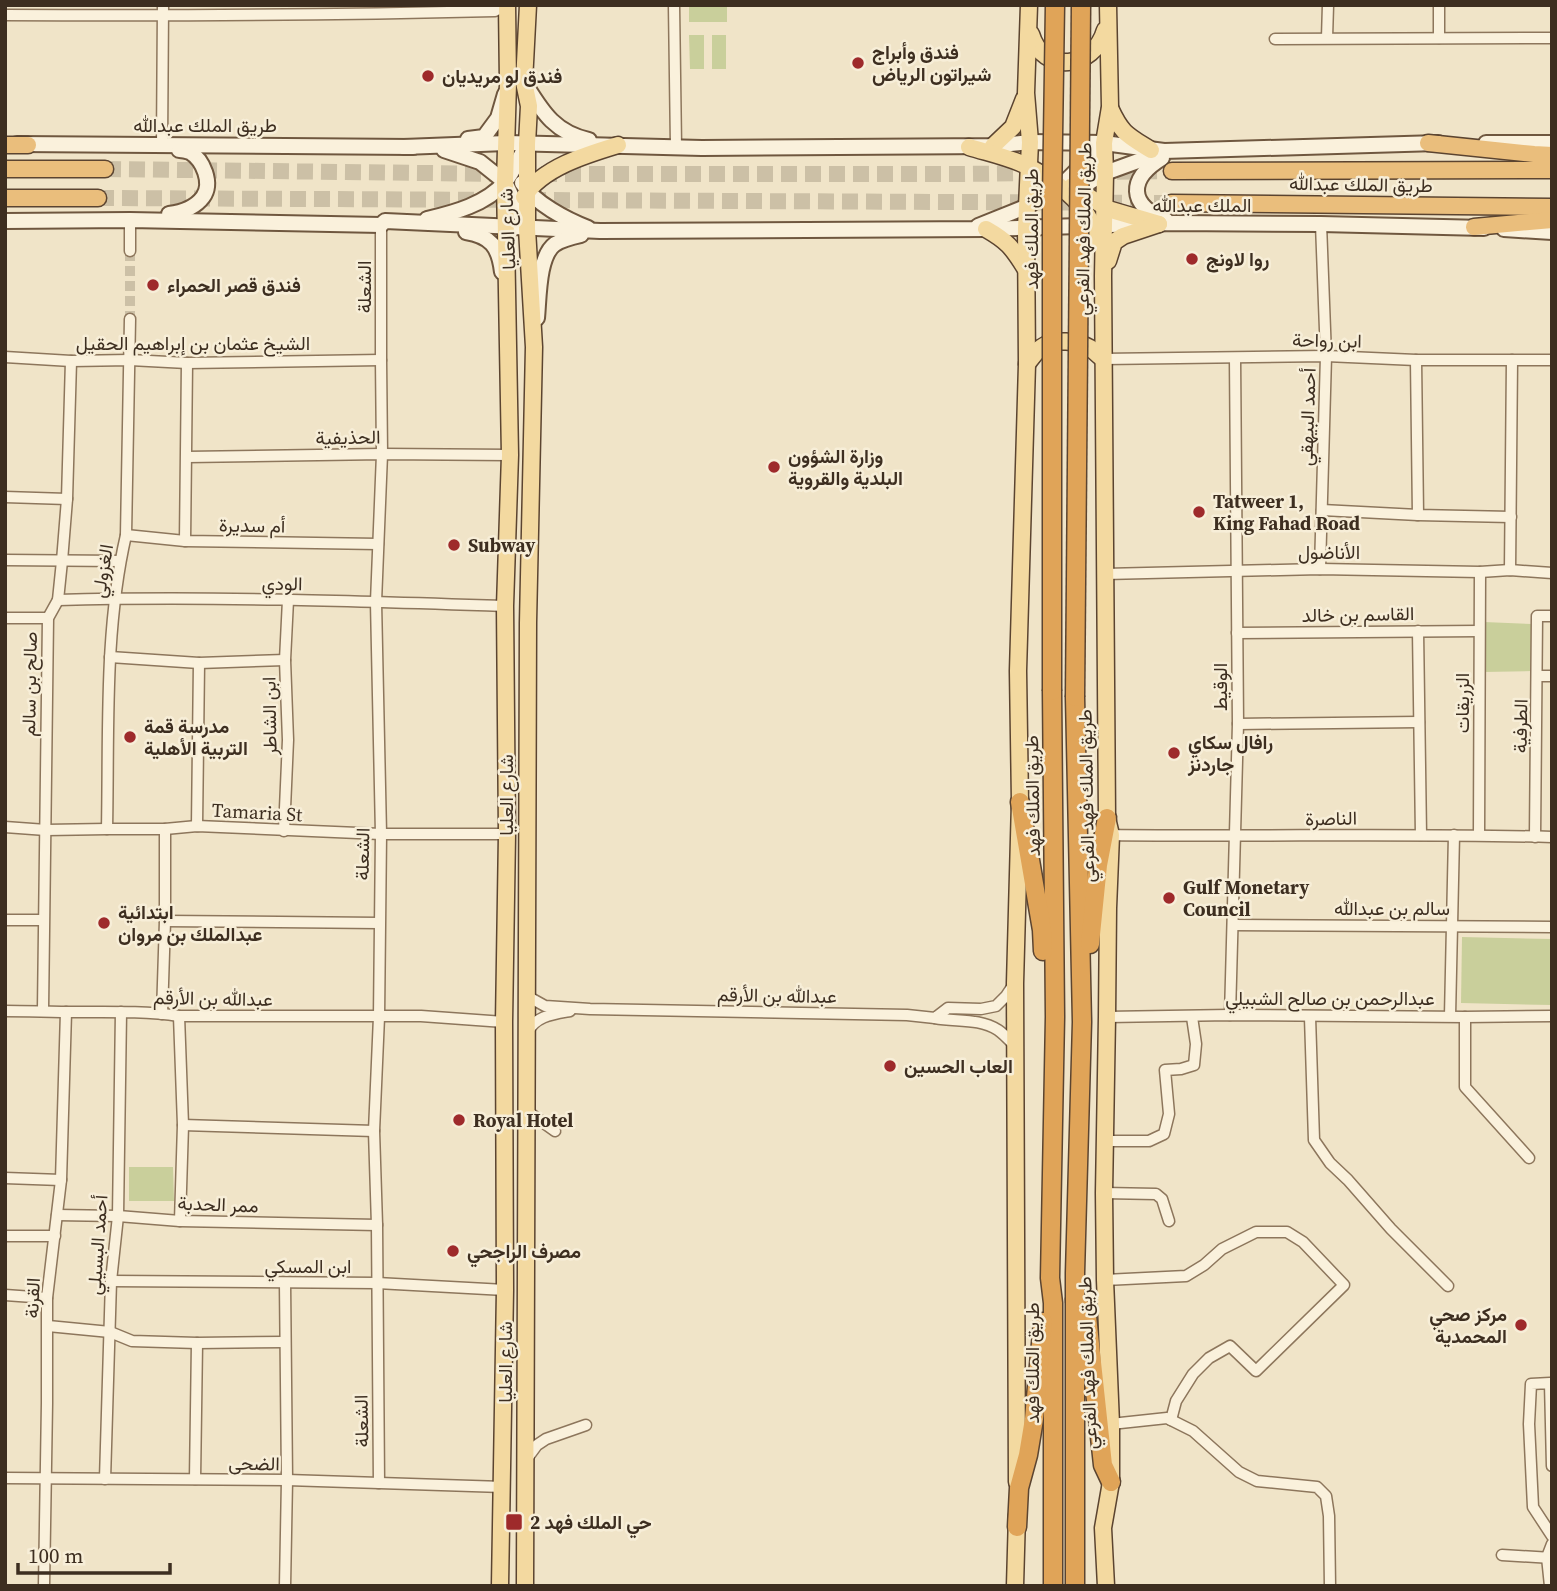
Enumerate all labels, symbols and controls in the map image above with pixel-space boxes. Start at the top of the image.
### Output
place label: فندق وأبراج شيراتون الرياض [872,39,991,87]
marker: فندق وأبراج شيراتون الرياض [850,55,866,71]
place label: فندق لو مريديان [442,63,562,89]
marker: فندق لو مريديان [420,68,436,84]
street label: طريق الملك عبدالله [133,112,277,138]
street label: طريق الملك فهد الفرعي [1068,142,1101,316]
street label: طريق الملك فهد [1018,168,1044,290]
street label: طريق الملك عبدالله [1289,170,1433,198]
street label: شارع العليا [493,188,521,270]
street label: الملك عبدالله [1152,192,1252,218]
place label: روا لاونج [1206,246,1269,273]
marker: روا لاونج [1184,251,1200,267]
street label: الشعلة [351,261,377,313]
place label: فندق قصر الحمراء [167,272,301,298]
marker: فندق قصر الحمراء [145,277,161,293]
street label: ابن رواحة [1292,326,1362,354]
street label: الشيخ عثمان بن إبراهيم الحقيل [76,330,310,357]
street label: أحمد البيهقي [1292,367,1325,467]
street label: الحذيفية [315,423,381,451]
place label: وزارة الشؤون البلدية والقروية [788,443,903,491]
marker: وزارة الشؤون البلدية والقروية [766,459,782,475]
place label: Tatweer 1, King Fahad Road [1213,488,1360,536]
marker: Tatweer 1, King Fahad Road [1191,504,1207,520]
street label: أم سديرة [219,511,285,539]
place label: Subway [468,532,536,558]
marker: Subway [446,537,462,553]
street label: الأناضول [1298,539,1360,565]
street label: الغزولي [85,542,122,600]
street label: الودي [261,570,303,599]
street label: القاسم بن خالد [1301,600,1415,628]
street label: صالح بن سالم [15,631,44,737]
street label: الوقيط [1207,663,1233,711]
street label: الزريقات [1449,673,1475,733]
street label: ابن الشاطر [255,676,283,757]
street label: الطرفية [1507,699,1533,753]
street label: طريق الملك فهد الفرعي [1071,709,1104,883]
place label: مدرسة قمة التربية الأهلية [144,713,248,761]
marker: مدرسة قمة التربية الأهلية [122,729,138,745]
place label: رافال سكاي جاردنز [1187,729,1273,777]
street label: طريق الملك فهد [1018,735,1046,857]
marker: رافال سكاي جاردنز [1166,745,1182,761]
street label: شارع العليا [493,754,519,836]
street label: Tamaria St [211,797,304,827]
street label: الناصرة [1305,805,1357,831]
street label: الشعلة [349,827,375,881]
place label: Gulf Monetary Council [1183,874,1310,922]
marker: Gulf Monetary Council [1161,890,1177,906]
street label: سالم بن عبدالله [1334,895,1450,921]
place label: ابتدائية عبدالملك بن مروان [118,899,262,947]
marker: ابتدائية عبدالملك بن مروان [96,915,112,931]
street label: عبدالله بن الأرقم [717,981,837,1009]
street label: عبدالله بن الأرقم [153,984,273,1012]
street label: عبدالرحمن بن صالح الشبيلي [1225,985,1435,1014]
place label: العاب الحسين [904,1053,1013,1079]
marker: العاب الحسين [882,1058,898,1074]
place label: Royal Hotel [473,1107,573,1133]
marker: Royal Hotel [451,1112,467,1128]
street label: ممر الحدبة [177,1190,259,1218]
street label: أحمد البسيلي [81,1194,116,1296]
place label: مصرف الراجحي [467,1238,581,1268]
marker: مصرف الراجحي [445,1243,461,1259]
street label: ابن المسكي [265,1253,352,1282]
street label: طريق الملك فهد الفرعي [1071,1276,1106,1450]
street label: القرنة [18,1277,46,1319]
place label: مركز صحي المحمدية [1429,1301,1507,1349]
street label: طريق الملك فهد [1019,1302,1045,1424]
marker: مركز صحي المحمدية [1513,1317,1529,1333]
street label: شارع العليا [492,1321,518,1403]
street label: الشعلة [348,1394,374,1448]
street label: الضحى [228,1450,280,1476]
place label: حي الملك فهد 2 [530,1509,652,1539]
marker: حي الملك فهد 2 [504,1512,524,1532]
scale bar [18,1532,170,1576]
text: 100 m [28,1541,83,1570]

